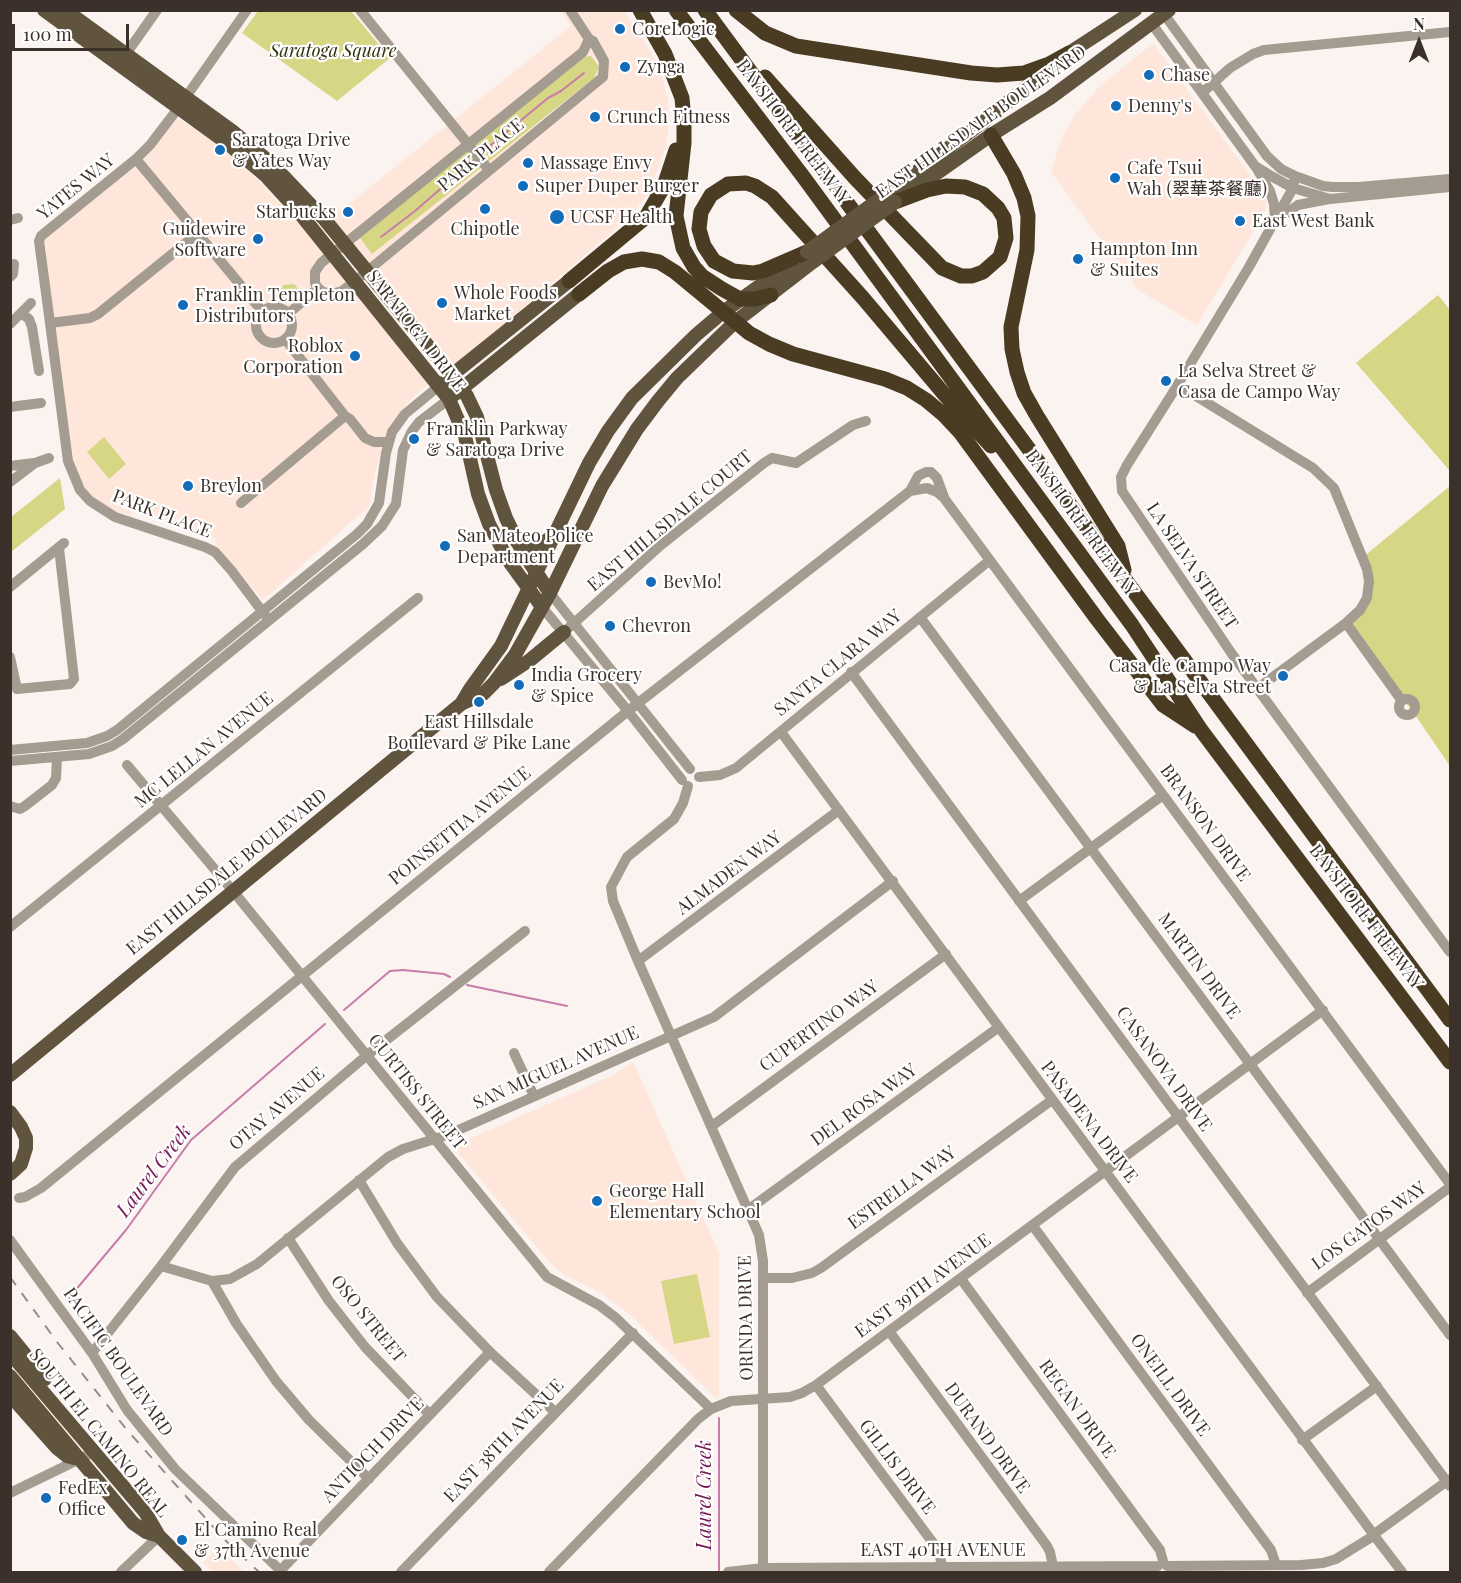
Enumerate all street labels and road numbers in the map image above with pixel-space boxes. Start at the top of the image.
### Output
street label: EAST HILLSDALE BOULEVARD [872,41,1090,203]
street label: BAYSHORE FREEWAY [731,55,855,209]
street label: PARK PLACE [434,114,528,196]
street label: YATES WAY [33,149,119,225]
street label: SARATOGA DRIVE [362,266,470,396]
street label: EAST HILLSDALE COURT [583,446,757,596]
street label: BAYSHORE FREEWAY [1021,446,1141,600]
street label: PARK PLACE [109,485,215,543]
street label: LA SELVA STREET [1142,499,1242,633]
street label: SANTA CLARA WAY [770,605,906,721]
street label: MC LELLAN AVENUE [130,687,278,813]
street label: BRANSON DRIVE [1155,760,1255,886]
street label: POINSETTIA AVENUE [385,762,535,890]
street label: EAST HILLSDALE BOULEVARD [122,784,332,960]
street label: ALMADEN WAY [672,827,786,919]
street label: BAYSHORE FREEWAY [1304,840,1428,994]
street label: MARTIN DRIVE [1153,909,1245,1023]
street label: CUPERTINO WAY [755,976,883,1076]
street label: CASANOVA DRIVE [1111,1002,1217,1136]
street label: SAN MIGUEL AVENUE [470,1022,642,1114]
street label: CURTISS STREET [364,1030,470,1154]
street label: PASADENA DRIVE [1036,1057,1142,1187]
street label: DEL ROSA WAY [807,1059,921,1151]
street label: OTAY AVENUE [225,1063,329,1155]
street label: ESTRELLA WAY [844,1142,960,1234]
street label: LOS GATOS WAY [1308,1177,1430,1275]
street label: EAST 39TH AVENUE [851,1229,995,1343]
street label: ORINDA DRIVE [734,1255,758,1381]
street label: OSO STREET [326,1271,410,1367]
street label: PACIFIC BOULEVARD [59,1283,177,1441]
street label: ONEILL DRIVE [1126,1329,1214,1441]
street label: SOUTH EL CAMINO REAL [24,1344,174,1522]
street label: REGAN DRIVE [1034,1356,1120,1462]
street label: EAST 38TH AVENUE [440,1375,568,1507]
street label: DURAND DRIVE [940,1379,1034,1497]
street label: ANTIOCH DRIVE [317,1393,429,1507]
street label: GILLIS DRIVE [854,1415,940,1519]
street label: EAST 40TH AVENUE [860,1539,1026,1561]

